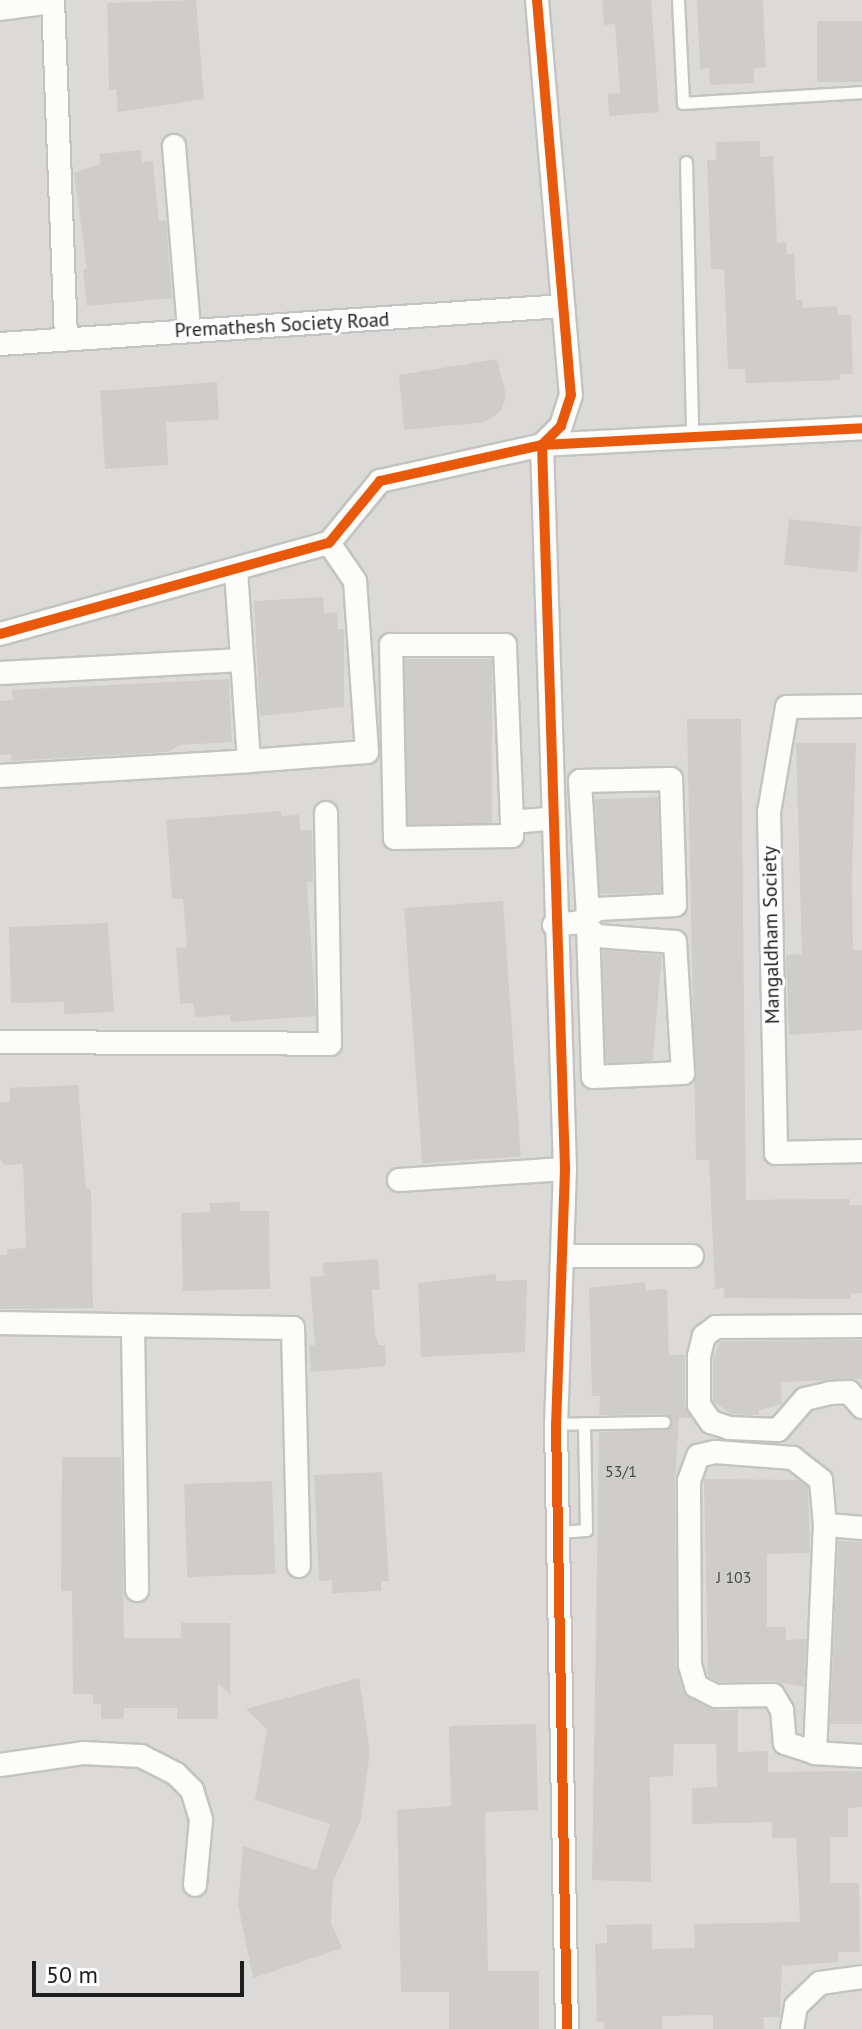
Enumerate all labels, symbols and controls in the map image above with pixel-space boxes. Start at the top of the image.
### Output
street label: Premathesh Society Road [174,307,390,343]
street label: Mangaldham Society [757,846,785,1024]
house number: 53/1 [605,1461,637,1481]
house number: J 103 [716,1567,752,1587]
scale bar [36,1945,248,1995]
text: 50 m [46,1959,98,1990]

